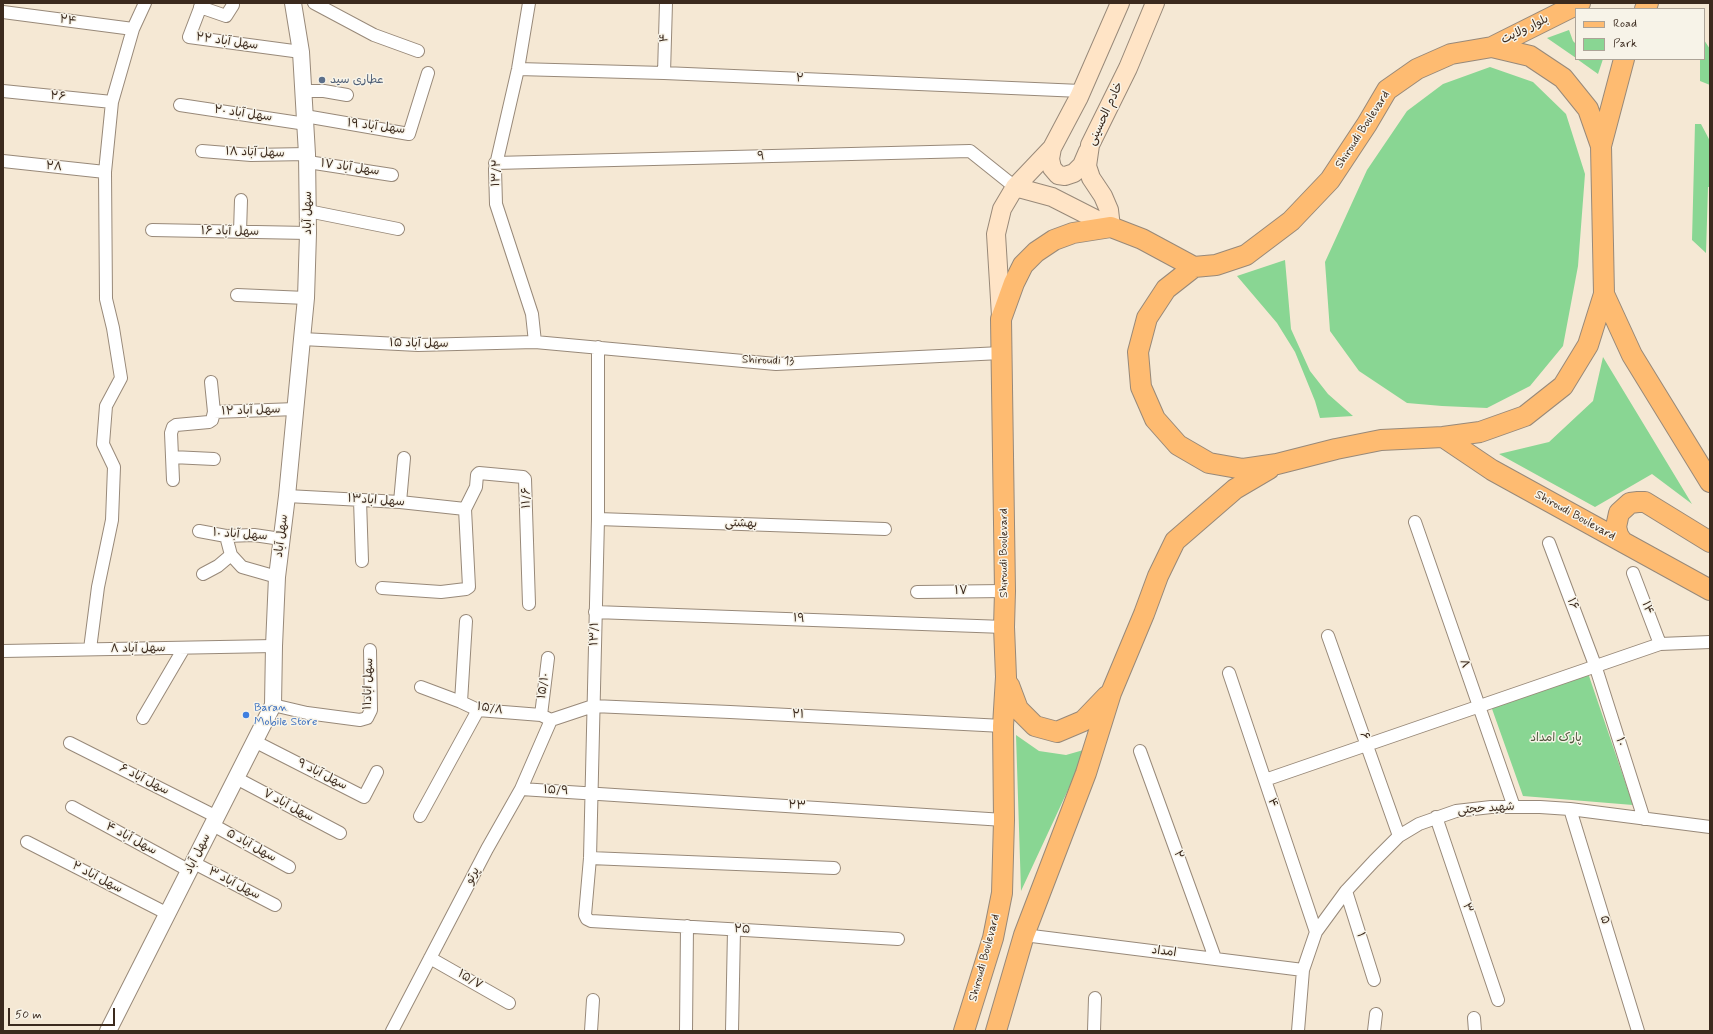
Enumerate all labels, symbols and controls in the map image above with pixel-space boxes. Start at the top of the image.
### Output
legend [1575,8,1705,60]
street label: بلوار ولایت [1499,12,1551,48]
street label: ۲۴ [59,13,77,29]
text: Road [1613,16,1637,32]
street label: سهل آباد ۲۲ [195,30,259,54]
street label: ۴ [658,33,672,43]
text: Park [1613,36,1637,52]
street label: ۲ [796,72,804,86]
place label: عطاری سید [330,73,384,87]
marker: عطاری سید [317,75,327,85]
street label: خادم الحسینی [1085,80,1127,148]
street label: Shiroudi Boulevard [1333,88,1393,172]
street label: ۲۶ [50,89,66,105]
street label: سهل آباد ۲۰ [213,103,273,125]
street label: سهل آباد ۱۹ [346,116,406,138]
street label: سهل آباد ۱۸ [225,145,285,161]
street label: ۹ [757,150,765,164]
street label: سهل آباد ۱۷ [320,157,380,179]
street label: ۲۸ [45,159,63,175]
street label: ۱۳/۲ [489,159,505,187]
street label: سهل آباد [301,191,315,235]
street label: سهل آباد ۱۶ [201,224,259,240]
street label: سهل آباد ۱۵ [389,336,449,352]
street label: Shiroudi 13 [741,353,795,369]
street label: سهل آباد ۱۲ [221,403,281,419]
street label: ۱۱/۶ [520,487,534,509]
street label: Shiroudi Boulevard [1532,488,1618,544]
street label: سهل اباد۱۳ [347,492,405,510]
street label: Shiroudi Boulevard [997,508,1011,598]
street label: سهل آباد [272,514,292,558]
street label: بهشتی [725,516,757,532]
street label: سهل آباد ۱۰ [212,526,268,544]
street label: ۱۷ [955,584,967,598]
street label: ۱۶ [1563,596,1581,612]
street label: ۱۴ [1638,599,1656,617]
street label: ۱۹ [793,612,805,626]
street label: ۱۳/۱ [588,622,602,646]
street label: سهل آباد ۸ [110,641,166,657]
street label: سهل اباد۱۱ [361,658,377,710]
street label: ۸ [1456,658,1472,670]
street label: ۱۵/۱۰ [535,672,553,700]
street label: ۱۵/۸ [476,700,504,718]
place label: Baran Mobile Store [254,701,317,729]
street label: ۲۱ [791,707,805,723]
marker: Baran Mobile Store [241,710,251,720]
street label: ۶ [1356,730,1372,742]
park label: پارک امداد [1530,731,1582,745]
street label: ۱۰ [1612,736,1628,748]
street label: سهل آباد ۹ [295,756,349,794]
street label: سهل آباد ۶ [117,761,171,799]
street label: ۱۵/۹ [543,783,569,799]
street label: سهل آباد ۷ [260,787,316,825]
street label: ۴ [1264,796,1280,810]
street label: ۲۳ [788,798,806,814]
street label: شهید حجتی [1457,800,1515,818]
street label: سهل آباد ۴ [103,820,159,858]
street label: سهل آباد ۵ [224,826,278,866]
street label: سهل آباد [182,831,214,877]
street label: ۲ [1170,849,1186,861]
street label: سهل آباد ۲ [69,859,125,897]
street label: سهل آباد ۳ [206,865,262,903]
street label: پرتو [463,865,483,887]
street label: ۳ [1459,901,1475,915]
street label: Shiroudi Boulevard [966,913,1004,1003]
street label: ۵ [1596,914,1612,926]
street label: ۲۵ [733,922,751,938]
street label: ۱ [1352,931,1368,939]
street label: امداد [1151,943,1177,961]
street label: ۱۵/۷ [455,967,485,993]
scale bar [10,1000,117,1026]
text: 50 m [15,1007,42,1023]

